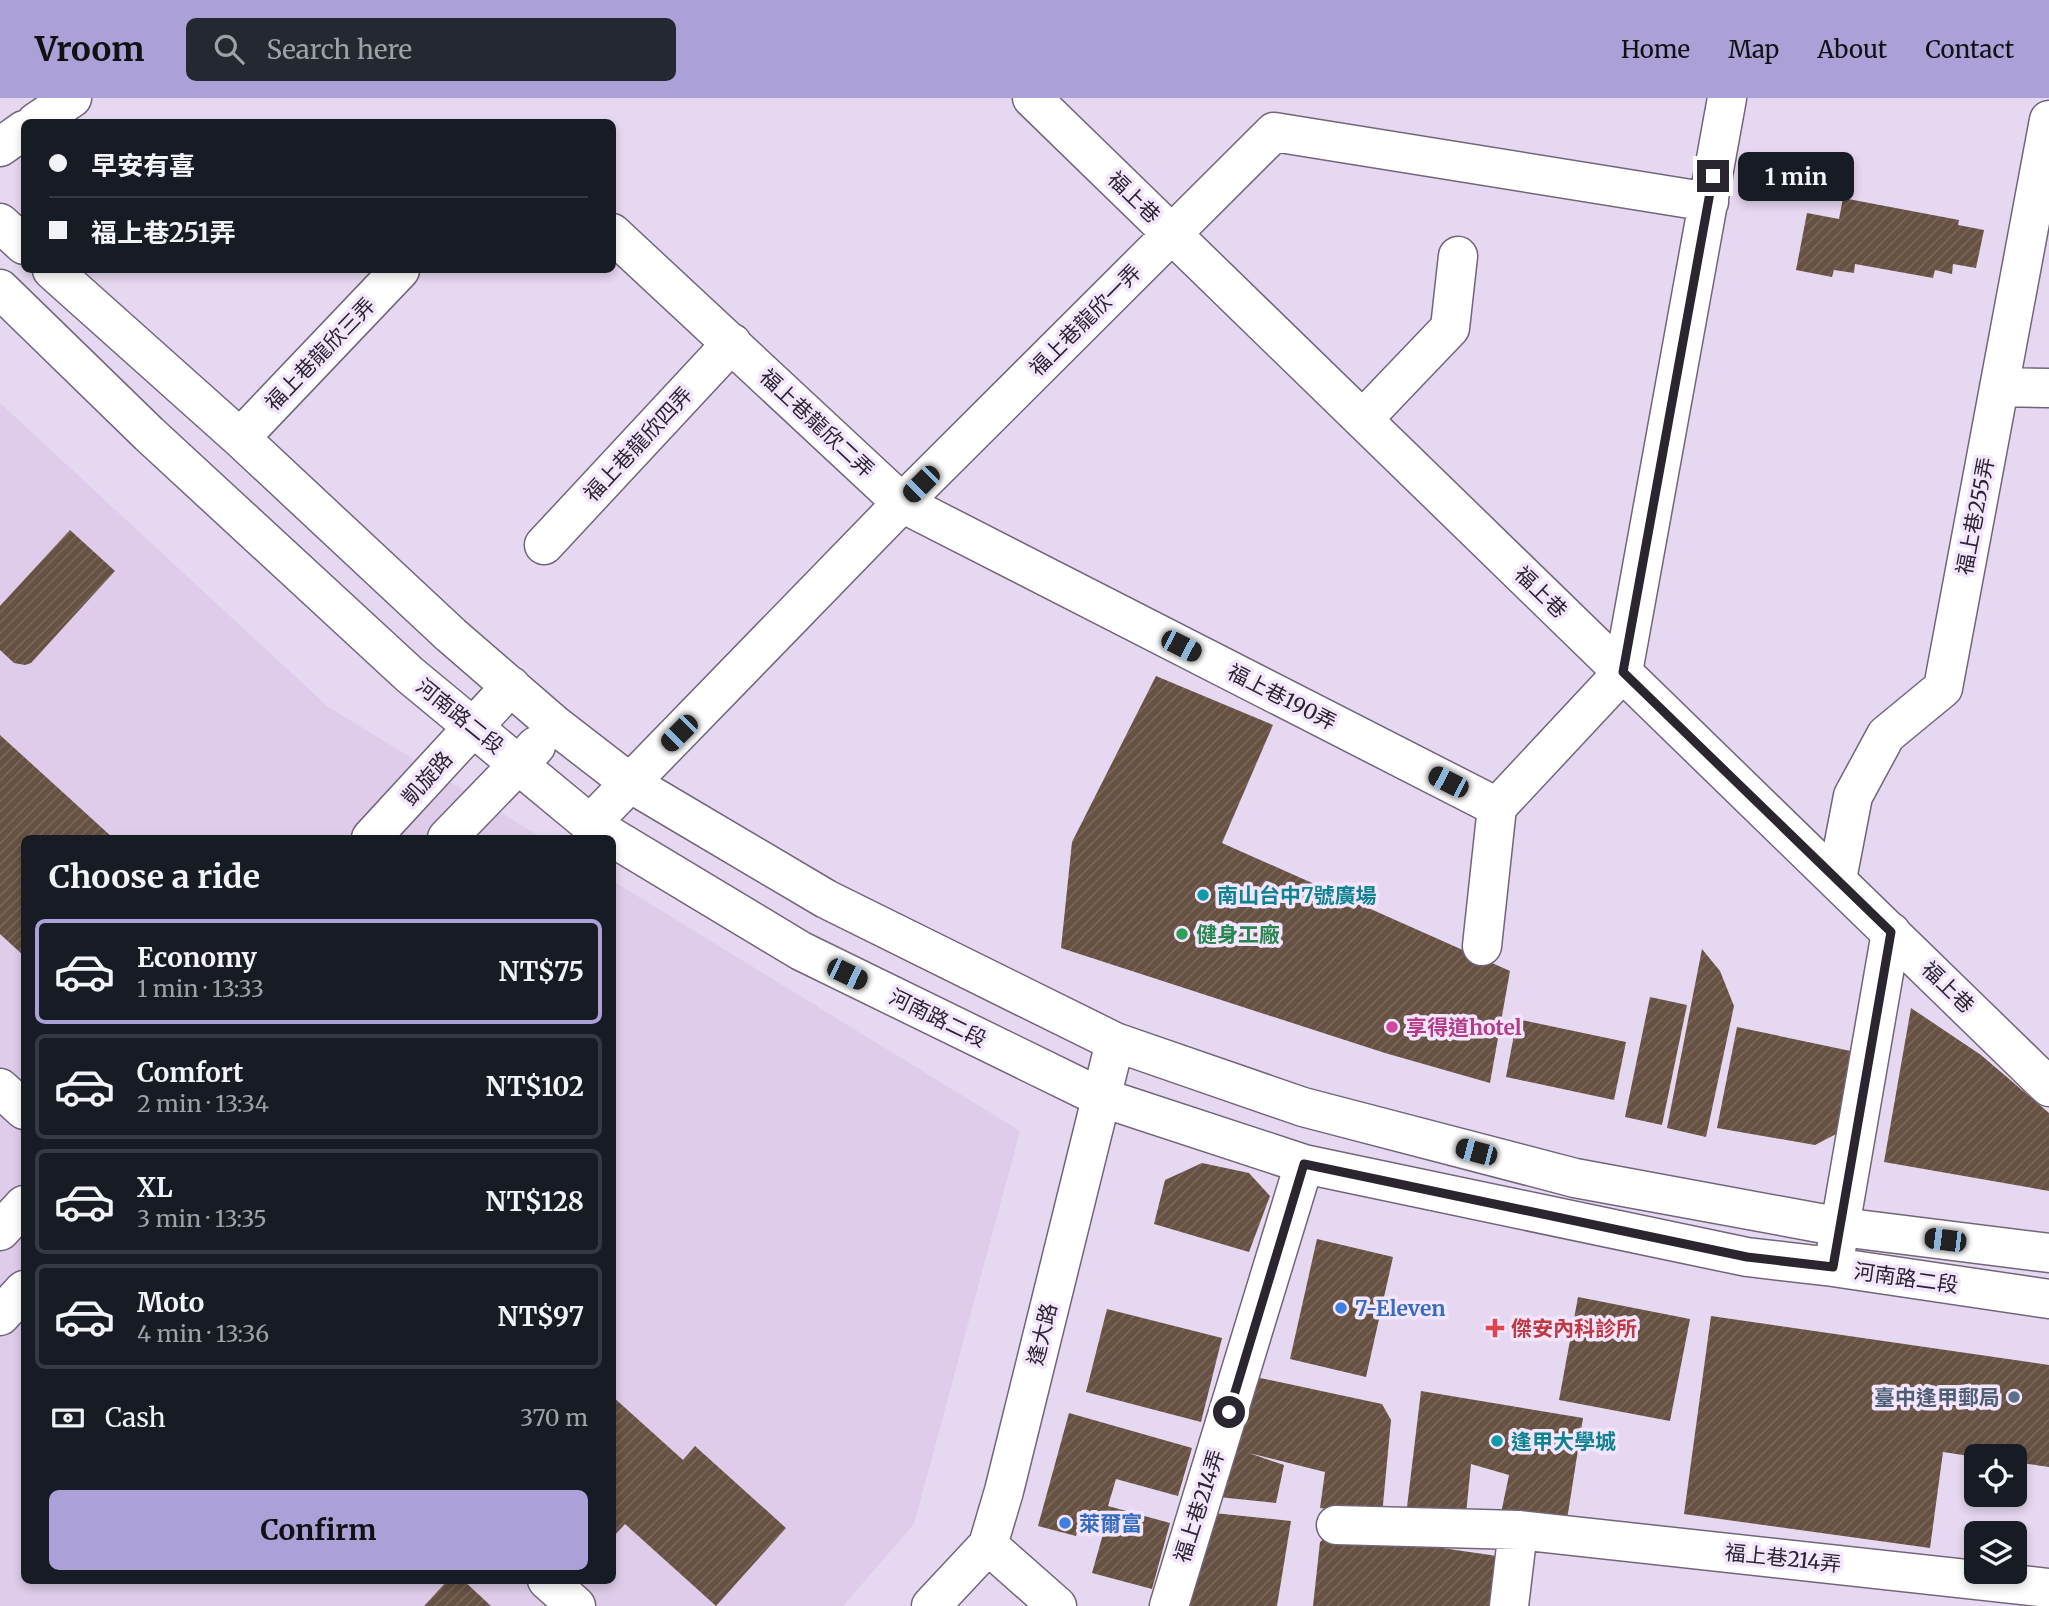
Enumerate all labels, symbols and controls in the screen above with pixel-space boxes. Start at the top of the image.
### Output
search box [186,18,676,81]
text: Vroom [35,29,144,70]
icon: search [210,30,248,68]
text: Search here [266,33,412,66]
text: Home [1621,34,1690,65]
text: Map [1728,34,1779,65]
text: About [1817,34,1887,65]
text: Contact [1925,34,2014,65]
text: 早安有喜 [91,149,195,182]
callout: 1 min [1738,152,1853,200]
route end [1697,160,1729,192]
text: 1 min [1765,162,1827,191]
street label: 福上巷 [1102,165,1166,229]
text: 福上巷251弄 [91,216,236,249]
street label: 福上巷龍欣一弄 [1023,258,1147,382]
street label: 福上巷龍欣三弄 [259,292,381,416]
street label: 福上巷龍欣二弄 [754,363,880,483]
street label: 福上巷龍欣四弄 [578,381,698,507]
street label: 福上巷255弄 [1950,455,2000,577]
car [899,462,944,506]
street label: 福上巷 [1509,560,1573,624]
car [1158,627,1205,665]
street label: 福上巷190弄 [1223,658,1341,736]
street label: 河南路二段 [411,672,509,760]
car [657,711,702,755]
street label: 凱旋路 [396,746,458,810]
car [1425,763,1472,801]
text: Choose a ride [49,857,260,897]
place label: 南山台中7號廣場 [1217,882,1377,909]
marker: 南山台中7號廣場 [1195,887,1211,903]
place label: 健身工廠 [1196,921,1280,948]
marker: 健身工廠 [1174,926,1190,942]
icon: car [53,940,116,1003]
text: Economy [137,941,257,974]
text: NT$75 [499,955,584,988]
car [824,955,871,993]
street label: 福上巷 [1916,955,1980,1019]
text: 1 min · 13:33 [137,974,264,1003]
street label: 河南路二段 [885,983,991,1053]
place label: 享得道hotel [1406,1014,1522,1041]
marker: 享得道hotel [1384,1019,1400,1035]
icon: car [53,1055,116,1118]
text: Comfort [137,1056,243,1089]
text: NT$102 [486,1070,584,1103]
text: 2 min · 13:34 [137,1089,269,1118]
car [1453,1136,1500,1168]
icon: car [53,1170,116,1233]
text: XL [137,1171,173,1204]
text: NT$128 [485,1185,584,1218]
text: 3 min · 13:35 [137,1204,267,1233]
car [1923,1227,1968,1253]
street label: 河南路二段 [1852,1257,1960,1299]
icon: car [53,1285,116,1348]
text: Moto [137,1286,204,1319]
place label: 7-Eleven [1355,1295,1445,1322]
text: NT$97 [498,1300,584,1333]
street label: 逢大路 [1021,1300,1063,1368]
marker: 7-Eleven [1333,1300,1349,1316]
place label: 傑安內科診所 [1511,1315,1637,1342]
marker: 傑安內科診所 [1485,1318,1505,1338]
text: 4 min · 13:36 [137,1319,269,1348]
place label: 臺中逢甲郵局 [1874,1384,2000,1411]
marker: 臺中逢甲郵局 [2006,1389,2022,1405]
route start [1213,1396,1245,1428]
icon: cash [49,1399,87,1437]
text: Cash [105,1401,166,1434]
text: 370 m [520,1403,588,1432]
place label: 逢甲大學城 [1511,1428,1616,1455]
marker: 逢甲大學城 [1489,1433,1505,1449]
map controls [1964,1444,2027,1584]
button: locate [1964,1444,2027,1507]
street label: 福上巷214弄 [1168,1446,1230,1566]
button: Confirm [49,1490,588,1570]
place label: 萊爾富 [1079,1510,1142,1537]
marker: 萊爾富 [1057,1515,1073,1531]
button: layers [1964,1521,2027,1584]
street label: 福上巷214弄 [1723,1538,1843,1578]

